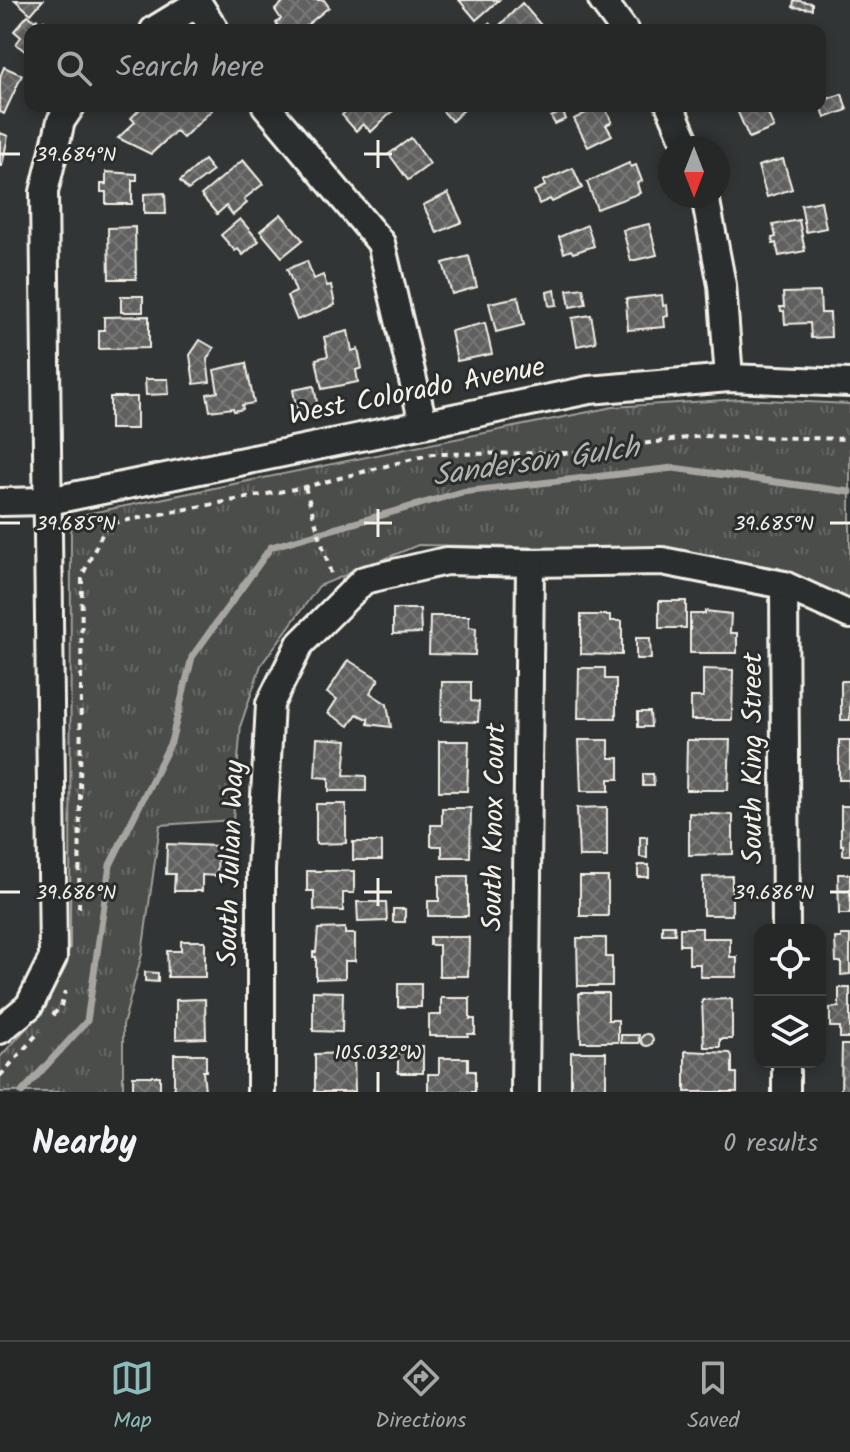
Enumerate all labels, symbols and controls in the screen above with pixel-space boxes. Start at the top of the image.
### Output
search box [24,24,826,112]
text: Search here [116,44,264,92]
icon: search [52,46,96,90]
north arrow [658,136,730,208]
text: 39.684°N [36,140,116,172]
street label: West Colorado Avenue [285,345,549,439]
water label: Sanderson Gulch [430,424,645,501]
text: 39.685°N [36,509,116,541]
text: 39.685°N [734,509,814,541]
street label: South King Street [731,651,776,864]
street label: South Knox Court [471,721,519,932]
street label: South Julian Way [206,759,258,967]
text: 39.686°N [36,878,116,910]
text: 39.686°N [734,878,814,910]
map controls [754,924,826,1068]
button: locate [754,924,826,996]
button: layers [754,996,826,1068]
text: 105.032°W [334,1038,422,1070]
text: Nearby [32,1117,137,1171]
text: 0 results [723,1123,818,1165]
tab: Map [110,1356,154,1439]
tab: Directions [375,1356,467,1439]
tab: Saved [687,1356,740,1439]

